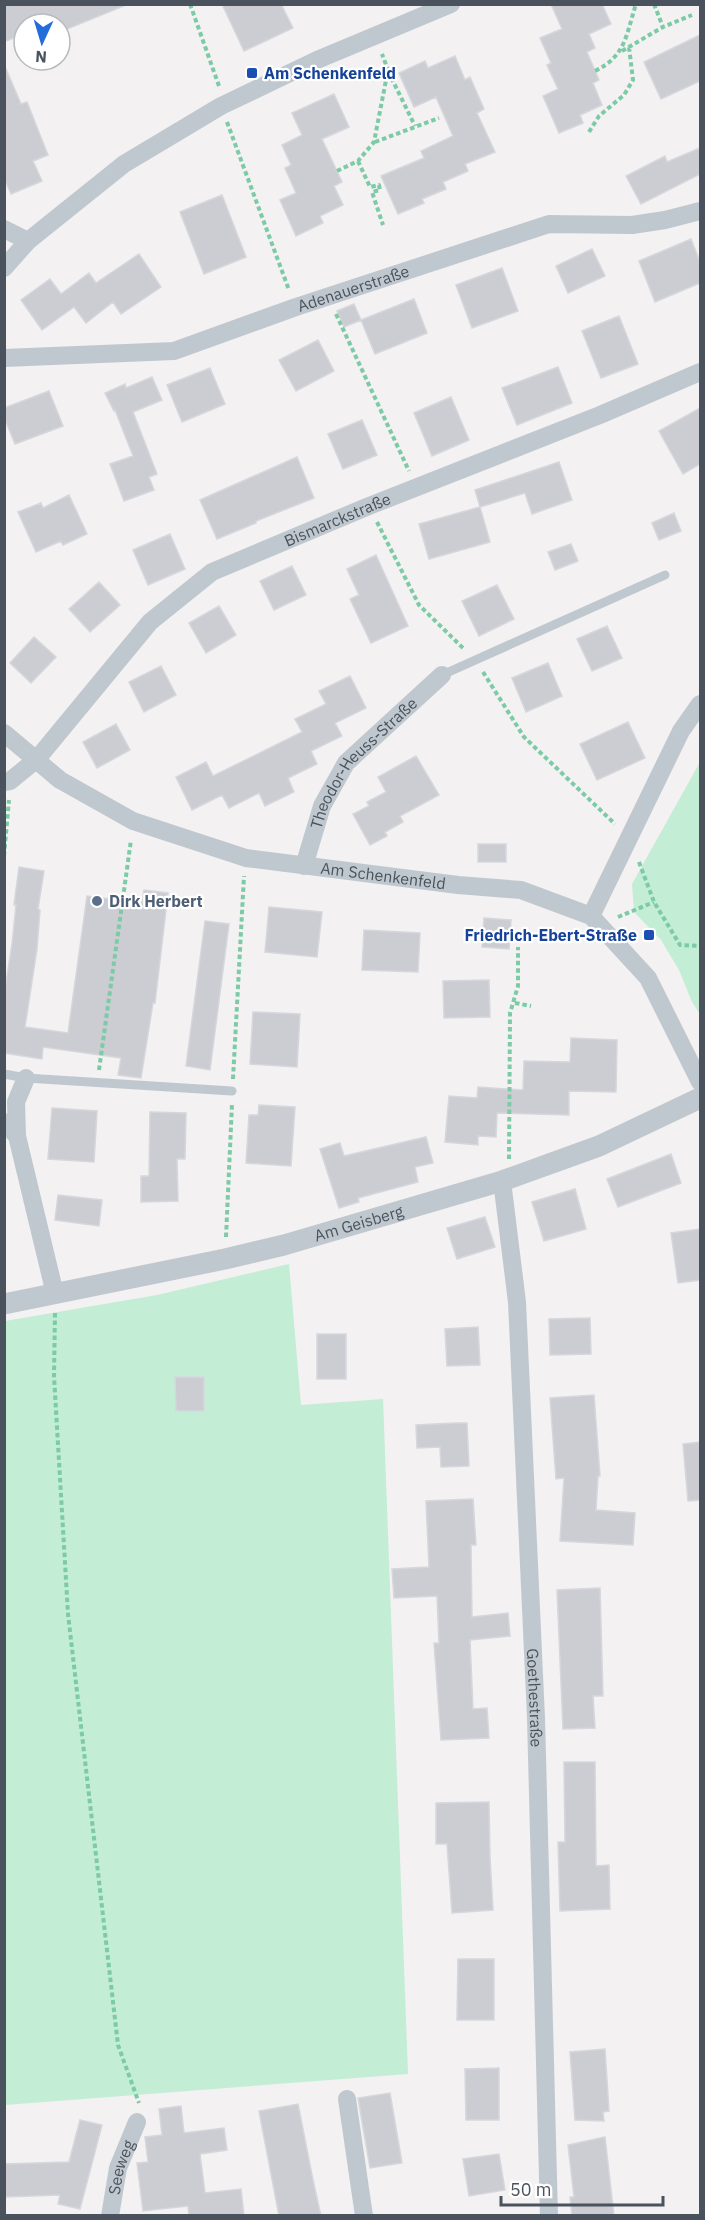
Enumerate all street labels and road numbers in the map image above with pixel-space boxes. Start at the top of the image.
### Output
street label: Adenauerstraße [295,261,412,316]
street label: Bismarckstraße [281,488,394,551]
street label: Theodor-Heuss-Straße [306,693,421,831]
street label: Am Schenkenfeld [319,858,447,893]
street label: Am Geisberg [312,1200,406,1246]
street label: Goethestraße [523,1648,547,1748]
street label: Seeweg [104,2136,139,2196]

